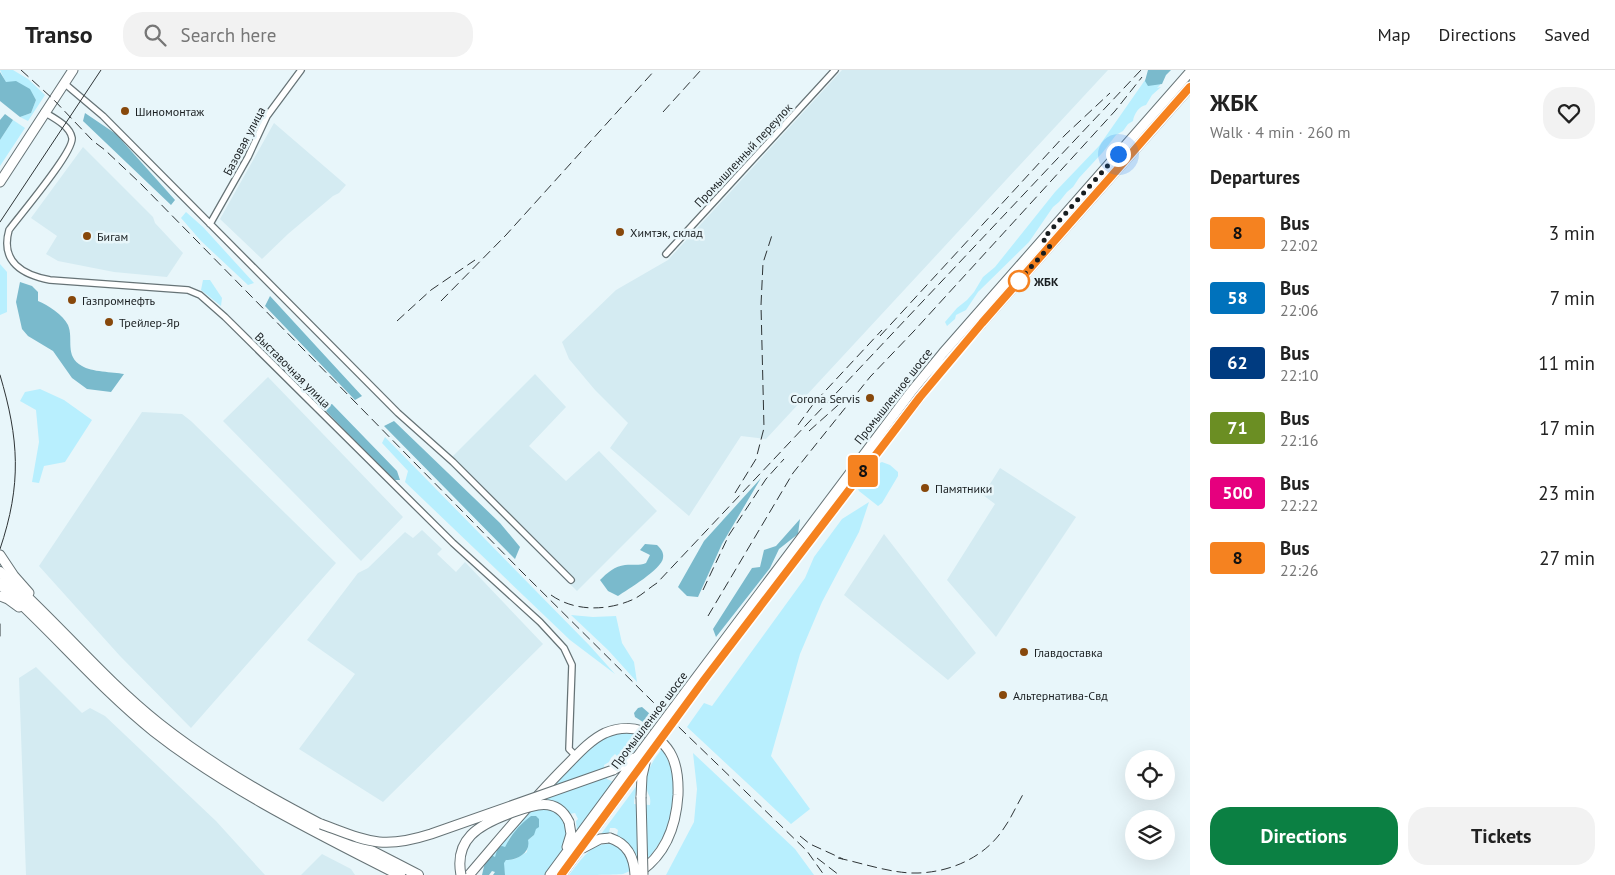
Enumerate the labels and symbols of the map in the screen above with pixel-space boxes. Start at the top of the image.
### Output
street label: Промышленный переулок [691,100,795,210]
place label: Шиномонтаж [135,104,204,119]
street label: Базовая улица [220,104,268,178]
marker: Шиномонтаж [119,105,131,117]
your location [1106,142,1131,167]
place label: Химтэк, склад [630,225,703,240]
marker: Химтэк, склад [614,226,626,238]
place label: Бигам [97,229,128,244]
marker: Бигам [81,230,93,242]
marker: ЖБК [1008,270,1030,292]
place label: ЖБК [1033,274,1059,289]
place label: Газпромнефть [82,293,156,308]
marker: Газпромнефть [66,294,78,306]
place label: Трейлер-Яр [119,315,180,330]
marker: Трейлер-Яр [103,316,115,328]
street label: Выставочная улица [252,329,334,411]
street label: Промышленное шоссе [851,345,935,447]
place label: Corona Servis [790,391,860,406]
marker: Corona Servis [864,392,876,404]
line badge: 8 [847,455,879,487]
place label: Памятники [935,481,992,496]
marker: Памятники [919,482,931,494]
place label: Главдоставка [1034,645,1103,660]
marker: Главдоставка [1018,646,1030,658]
street label: Промышленное шоссе [608,668,690,772]
place label: Альтернатива-Свд [1013,688,1108,703]
marker: Альтернатива-Свд [997,689,1009,701]

